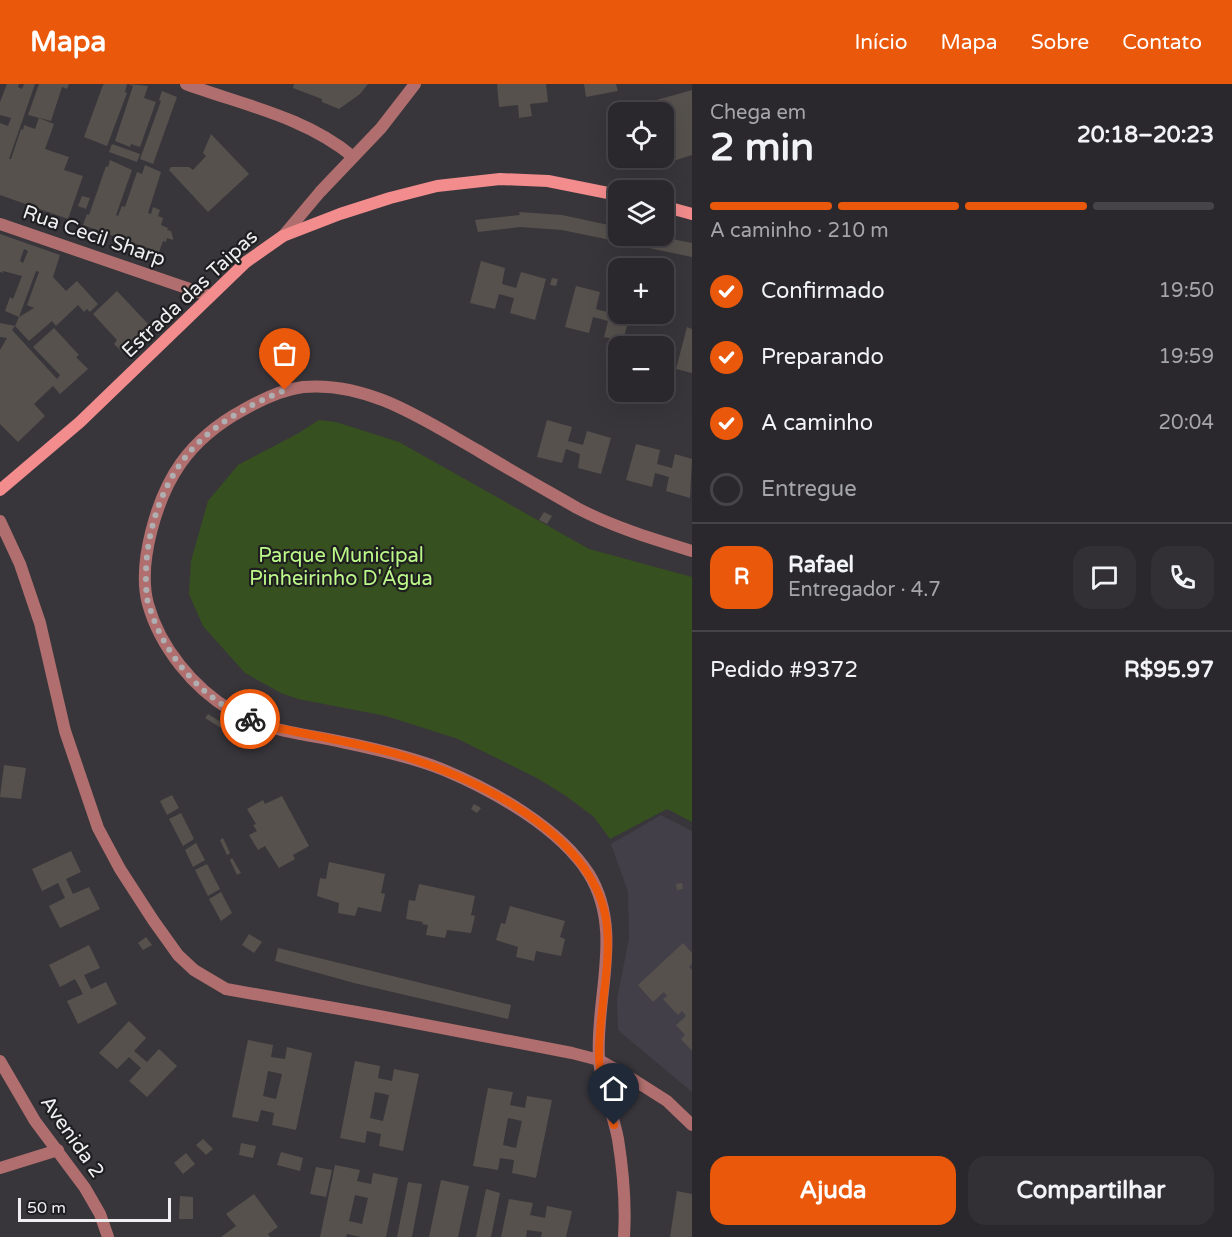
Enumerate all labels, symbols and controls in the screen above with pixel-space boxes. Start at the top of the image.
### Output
text: Mapa [30,25,106,59]
text: Início [855,30,907,55]
text: Mapa [940,30,998,55]
text: Sobre [1031,30,1089,55]
text: Contato [1122,30,1202,55]
text: Chega em [710,101,806,125]
map controls [608,102,674,402]
button: locate [608,102,674,168]
text: 20:18–20:23 [1077,122,1214,148]
text: 2 min [710,124,814,171]
button: layers [608,180,674,246]
street label: Rua Cecil Sharp [19,200,169,272]
text: A caminho · 210 m [710,219,889,243]
street label: Estrada das Taipas [117,225,263,363]
button: + [608,258,674,324]
icon: check [710,275,743,308]
text: Confirmado [761,278,885,304]
text: 19:50 [1159,279,1214,303]
pin [259,328,310,390]
button: − [608,336,674,402]
icon: bag [268,337,301,370]
icon: check [710,341,743,374]
text: Preparando [761,344,884,370]
text: 19:59 [1159,345,1214,369]
icon: check [710,407,743,440]
text: A caminho [761,410,873,436]
text: 20:04 [1159,411,1214,435]
text: Entregue [761,476,857,502]
park label: Parque Municipal Pinheirinho D'Água [249,544,433,591]
button: chat [1073,546,1136,609]
button: phone [1151,546,1214,609]
text: Rafael [788,552,854,578]
text: R [734,564,749,590]
text: Entregador · 4.7 [788,578,941,602]
text: Pedido #9372 [710,657,858,683]
text: R$95.97 [1124,657,1214,683]
courier [220,689,280,749]
icon: bike [234,703,267,736]
pin [588,1063,639,1125]
icon: home [597,1072,630,1105]
street label: Avenida 2 [35,1091,109,1183]
button: Ajuda [710,1156,956,1225]
button: Compartilhar [968,1156,1214,1225]
scale bar [18,1195,171,1222]
text: 50 m [27,1198,66,1218]

